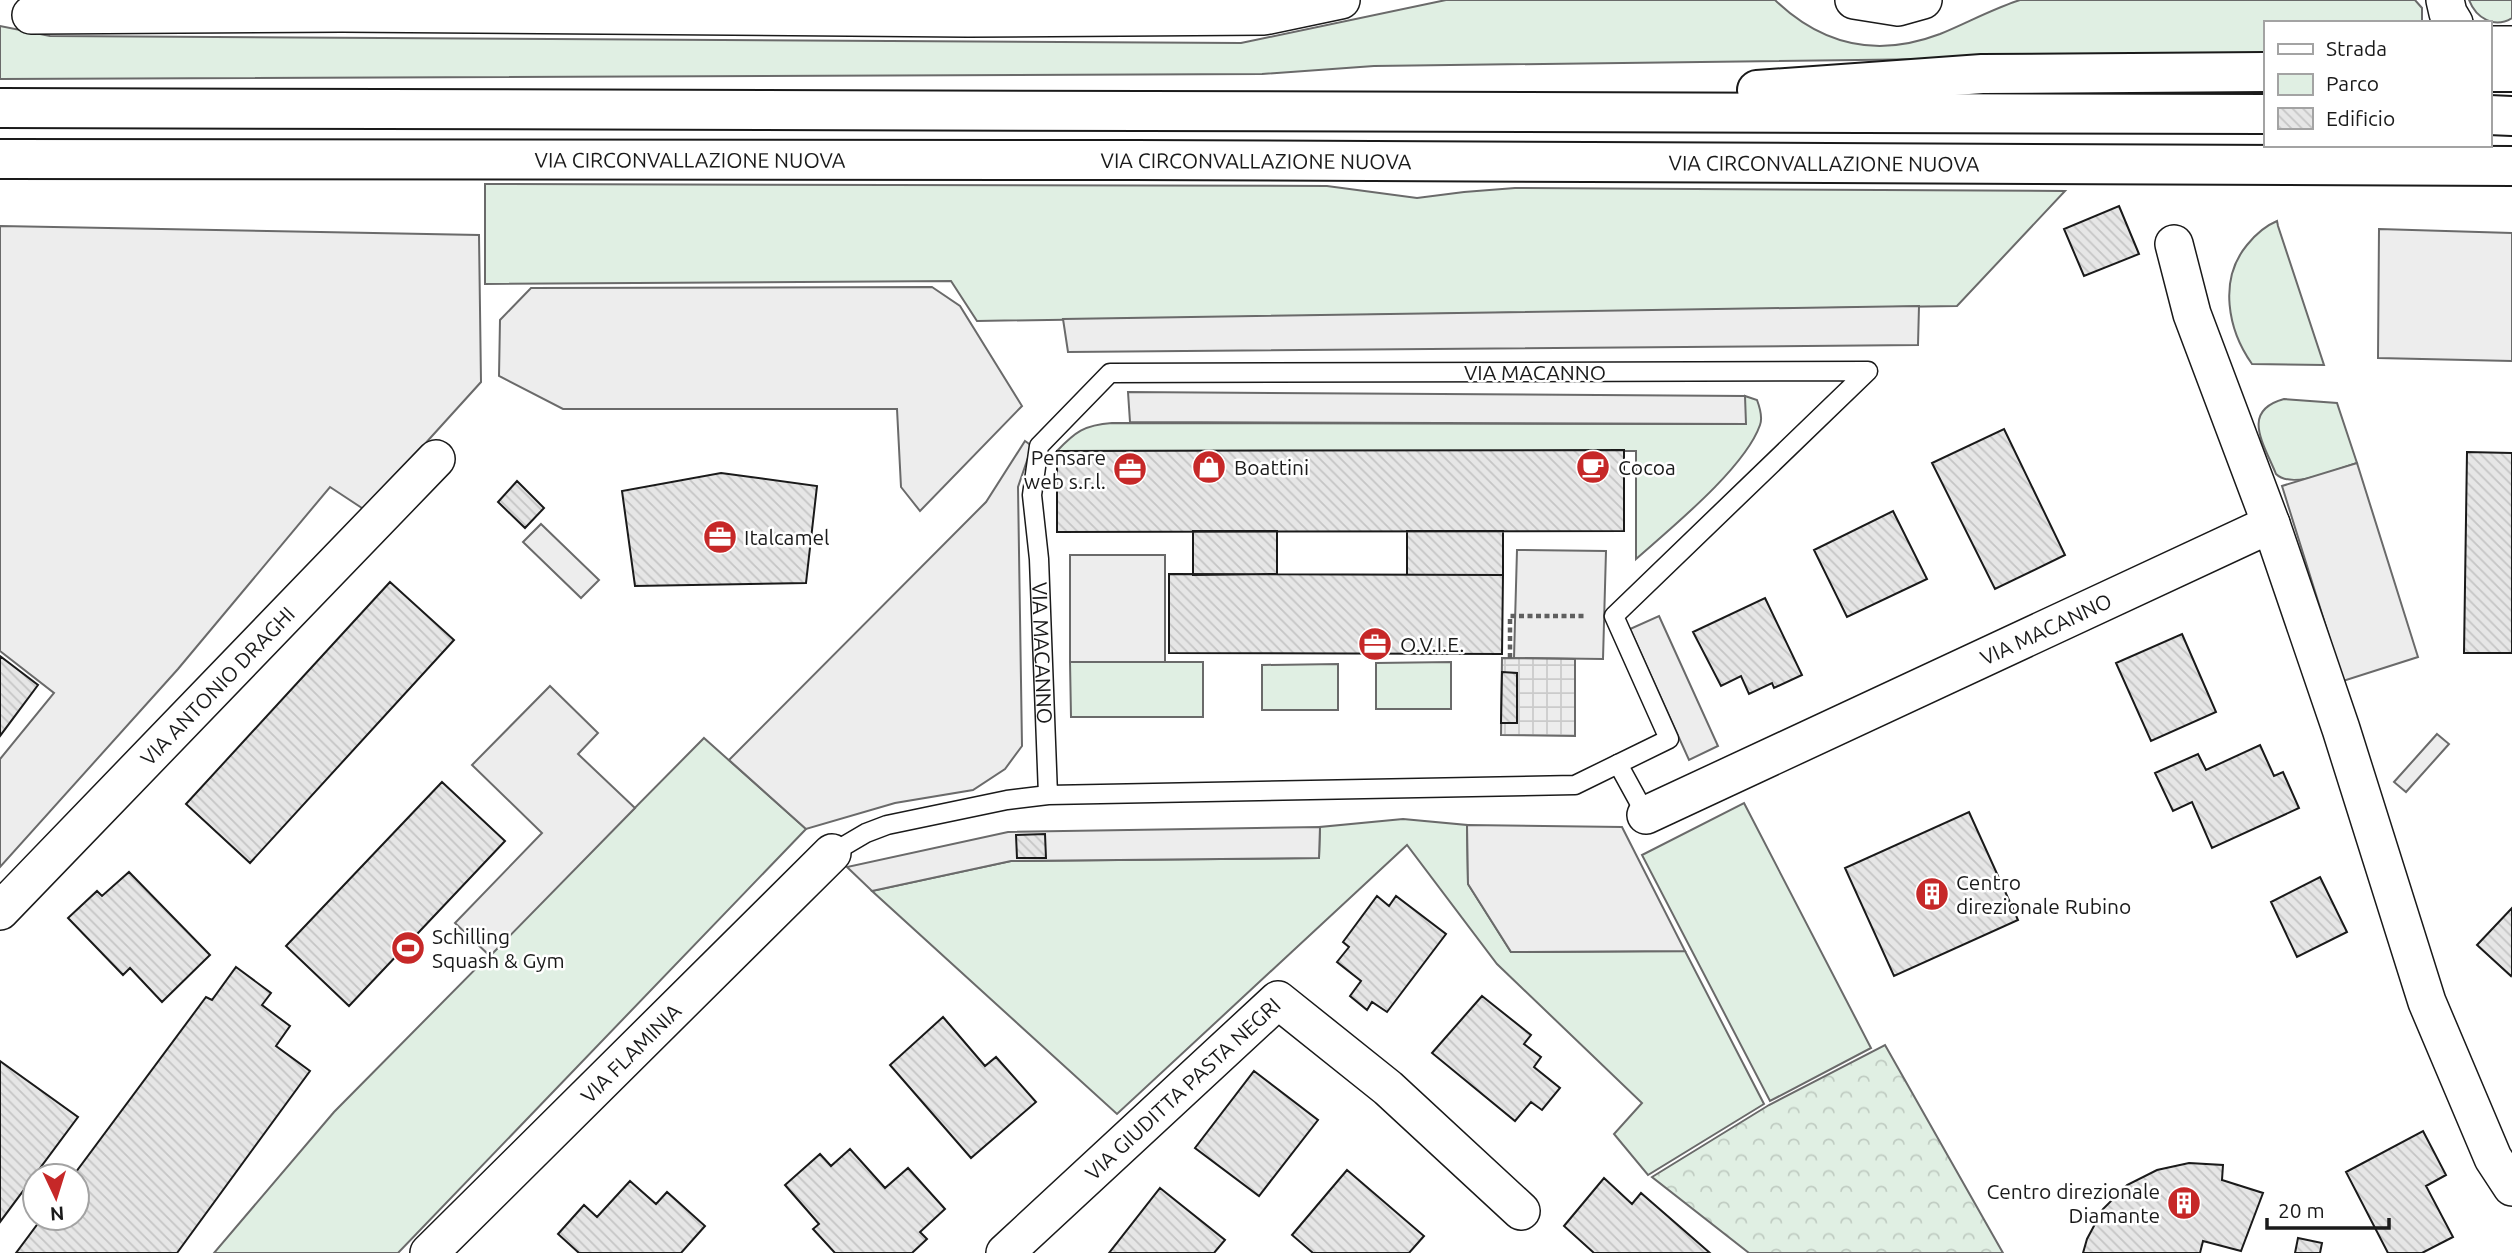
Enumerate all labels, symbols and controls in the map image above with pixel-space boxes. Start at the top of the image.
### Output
legend [2264,21,2491,147]
text: Strada [2326,36,2387,60]
text: Parco [2326,71,2379,95]
text: Edificio [2326,106,2395,130]
street label: VIA CIRCONVALLAZIONE NUOVA [535,147,846,172]
street label: VIA CIRCONVALLAZIONE NUOVA [1101,148,1412,173]
street label: VIA CIRCONVALLAZIONE NUOVA [1669,150,1980,176]
street label: VIA MACANNO [1464,360,1606,384]
place label: Pensare web s.r.l. [1024,445,1106,493]
shop icon: Boattini [1190,448,1228,486]
cafe icon: Cocoa [1574,448,1612,486]
office icon: Pensare web s.r.l. [1111,450,1149,488]
place label: Boattini [1234,455,1309,479]
place label: Cocoa [1618,455,1676,479]
office icon: Italcamel [701,518,739,556]
place label: Italcamel [744,525,830,549]
street label: VIA MACANNO [1028,582,1057,725]
street label: VIA MACANNO [1976,588,2115,670]
street label: VIA ANTONIO DRAGHI [135,601,299,770]
office icon: O.V.I.E. [1356,625,1394,663]
place label: O.V.I.E. [1400,632,1464,656]
place label: Centro direzionale Rubino [1956,870,2131,918]
building icon: Centro direzionale Rubino [1913,875,1951,913]
place label: Schilling Squash & Gym [432,924,565,972]
sports icon: Schilling Squash & Gym [389,929,427,967]
street label: VIA GIUDITTA PASTA NEGRI [1080,992,1285,1185]
street label: VIA FLAMINIA [576,998,686,1108]
north arrow [21,1162,91,1232]
place label: Centro direzionale Diamante [1986,1179,2160,1227]
building icon: Centro direzionale Diamante [2165,1184,2203,1222]
scale bar [2267,1186,2390,1230]
text: 20 m [2278,1198,2325,1222]
text: N [49,1202,65,1225]

